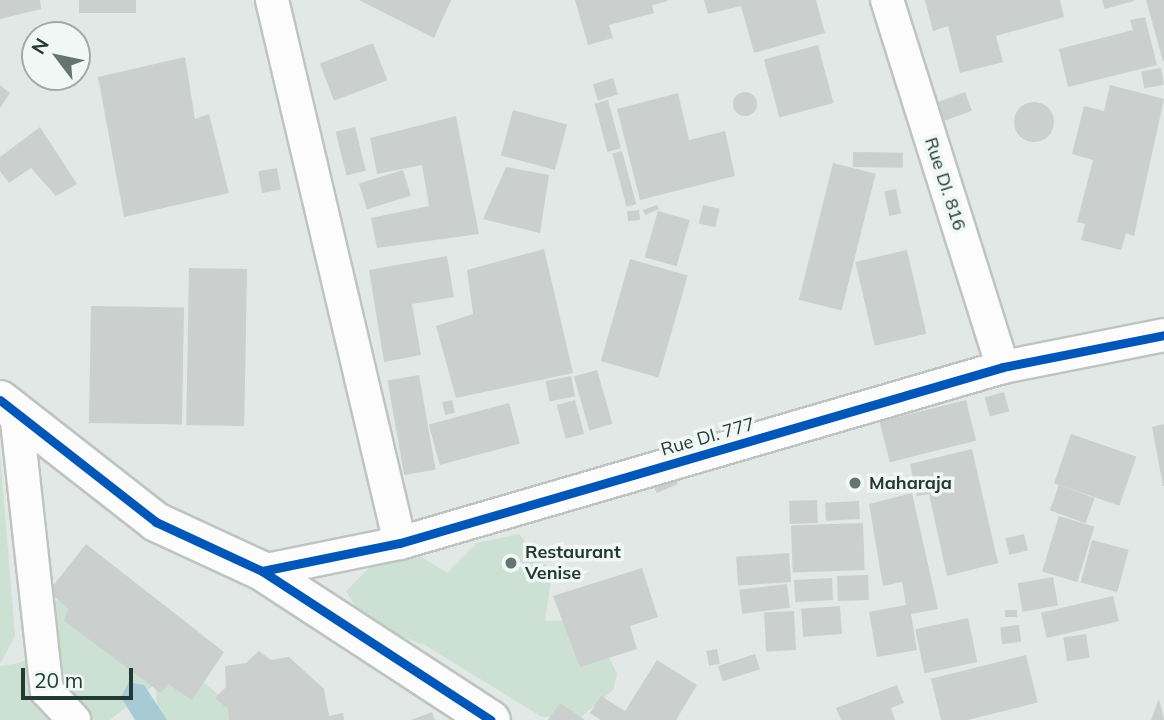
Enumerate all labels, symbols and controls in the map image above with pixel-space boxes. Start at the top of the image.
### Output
north arrow [21,21,91,91]
text: N [26,33,54,58]
street label: Rue DI. 816 [920,135,970,233]
street label: Rue DI. 777 [659,413,757,461]
place label: Maharaja [869,472,952,494]
marker: Maharaja [847,475,863,491]
place label: Restaurant Venise [525,542,621,584]
marker: Restaurant Venise [503,555,519,571]
scale bar [24,654,136,698]
text: 20 m [34,667,83,693]

